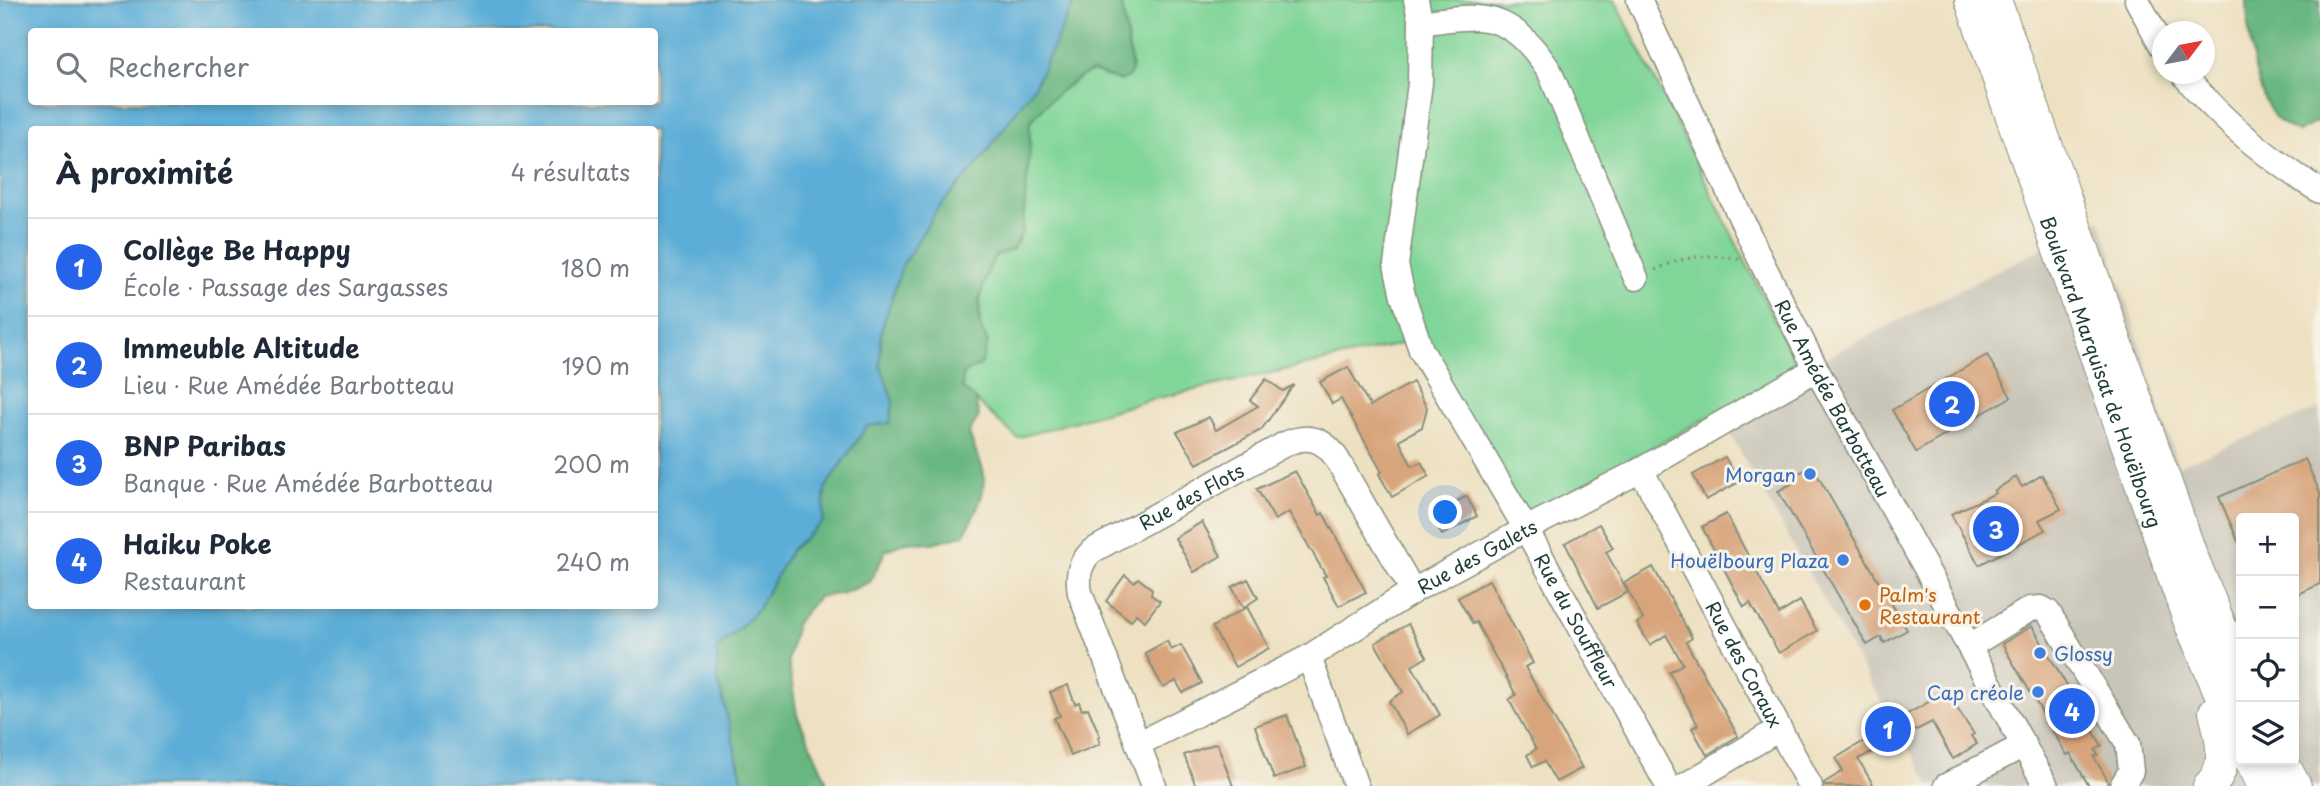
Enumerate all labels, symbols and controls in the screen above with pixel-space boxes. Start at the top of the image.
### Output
north arrow [2152,21,2215,84]
search box [28,28,658,105]
text: Rechercher [108,47,249,86]
icon: search [52,48,90,86]
text: À proximité [56,149,233,194]
text: 4 résultats [511,154,630,189]
street label: Boulevard Marquisat de Houëlbourg [2034,212,2169,531]
text: Collège Be Happy [123,230,351,269]
text: 1 [74,250,85,285]
text: 180 m [561,250,630,285]
text: École · Passage des Sargasses [123,269,448,304]
street label: Rue Amédée Barbotteau [1769,294,1898,502]
text: Immeuble Altitude [123,328,359,367]
text: 2 [71,348,87,383]
text: 190 m [562,348,630,383]
text: Lieu · Rue Amédée Barbotteau [123,367,455,402]
pin: 2 [1929,378,1975,430]
text: BNP Paribas [123,426,286,465]
text: 3 [71,446,87,481]
text: 200 m [553,446,630,481]
street label: Rue des Flots [1134,456,1249,536]
place label: Morgan [1725,460,1796,488]
text: Banque · Rue Amédée Barbotteau [123,465,493,500]
marker: Morgan [1802,466,1818,482]
your location [1428,495,1462,529]
pin: 3 [1973,503,2019,555]
street label: Rue des Galets [1412,512,1542,600]
map controls [2236,513,2299,765]
button: + [2236,513,2299,576]
text: Haiku Poke [123,524,272,563]
text: 4 [71,544,87,579]
text: 240 m [556,544,630,579]
place label: Houëlbourg Plaza [1670,546,1829,574]
street label: Rue du Souffleur [1528,548,1625,693]
marker: Houëlbourg Plaza [1835,552,1851,568]
text: Restaurant [123,563,246,598]
button: − [2236,576,2299,639]
place label: Palm's Restaurant [1879,580,1981,630]
street label: Rue des Coraux [1699,596,1790,732]
marker: Palm's Restaurant [1857,597,1873,613]
place label: Glossy [2054,639,2113,667]
button: locate [2236,639,2299,702]
marker: Glossy [2032,645,2048,661]
place label: Cap créole [1927,678,2024,706]
marker: Cap créole [2030,684,2046,700]
pin: 4 [2049,685,2095,737]
button: layers [2236,702,2299,765]
pin: 1 [1865,703,1911,755]

